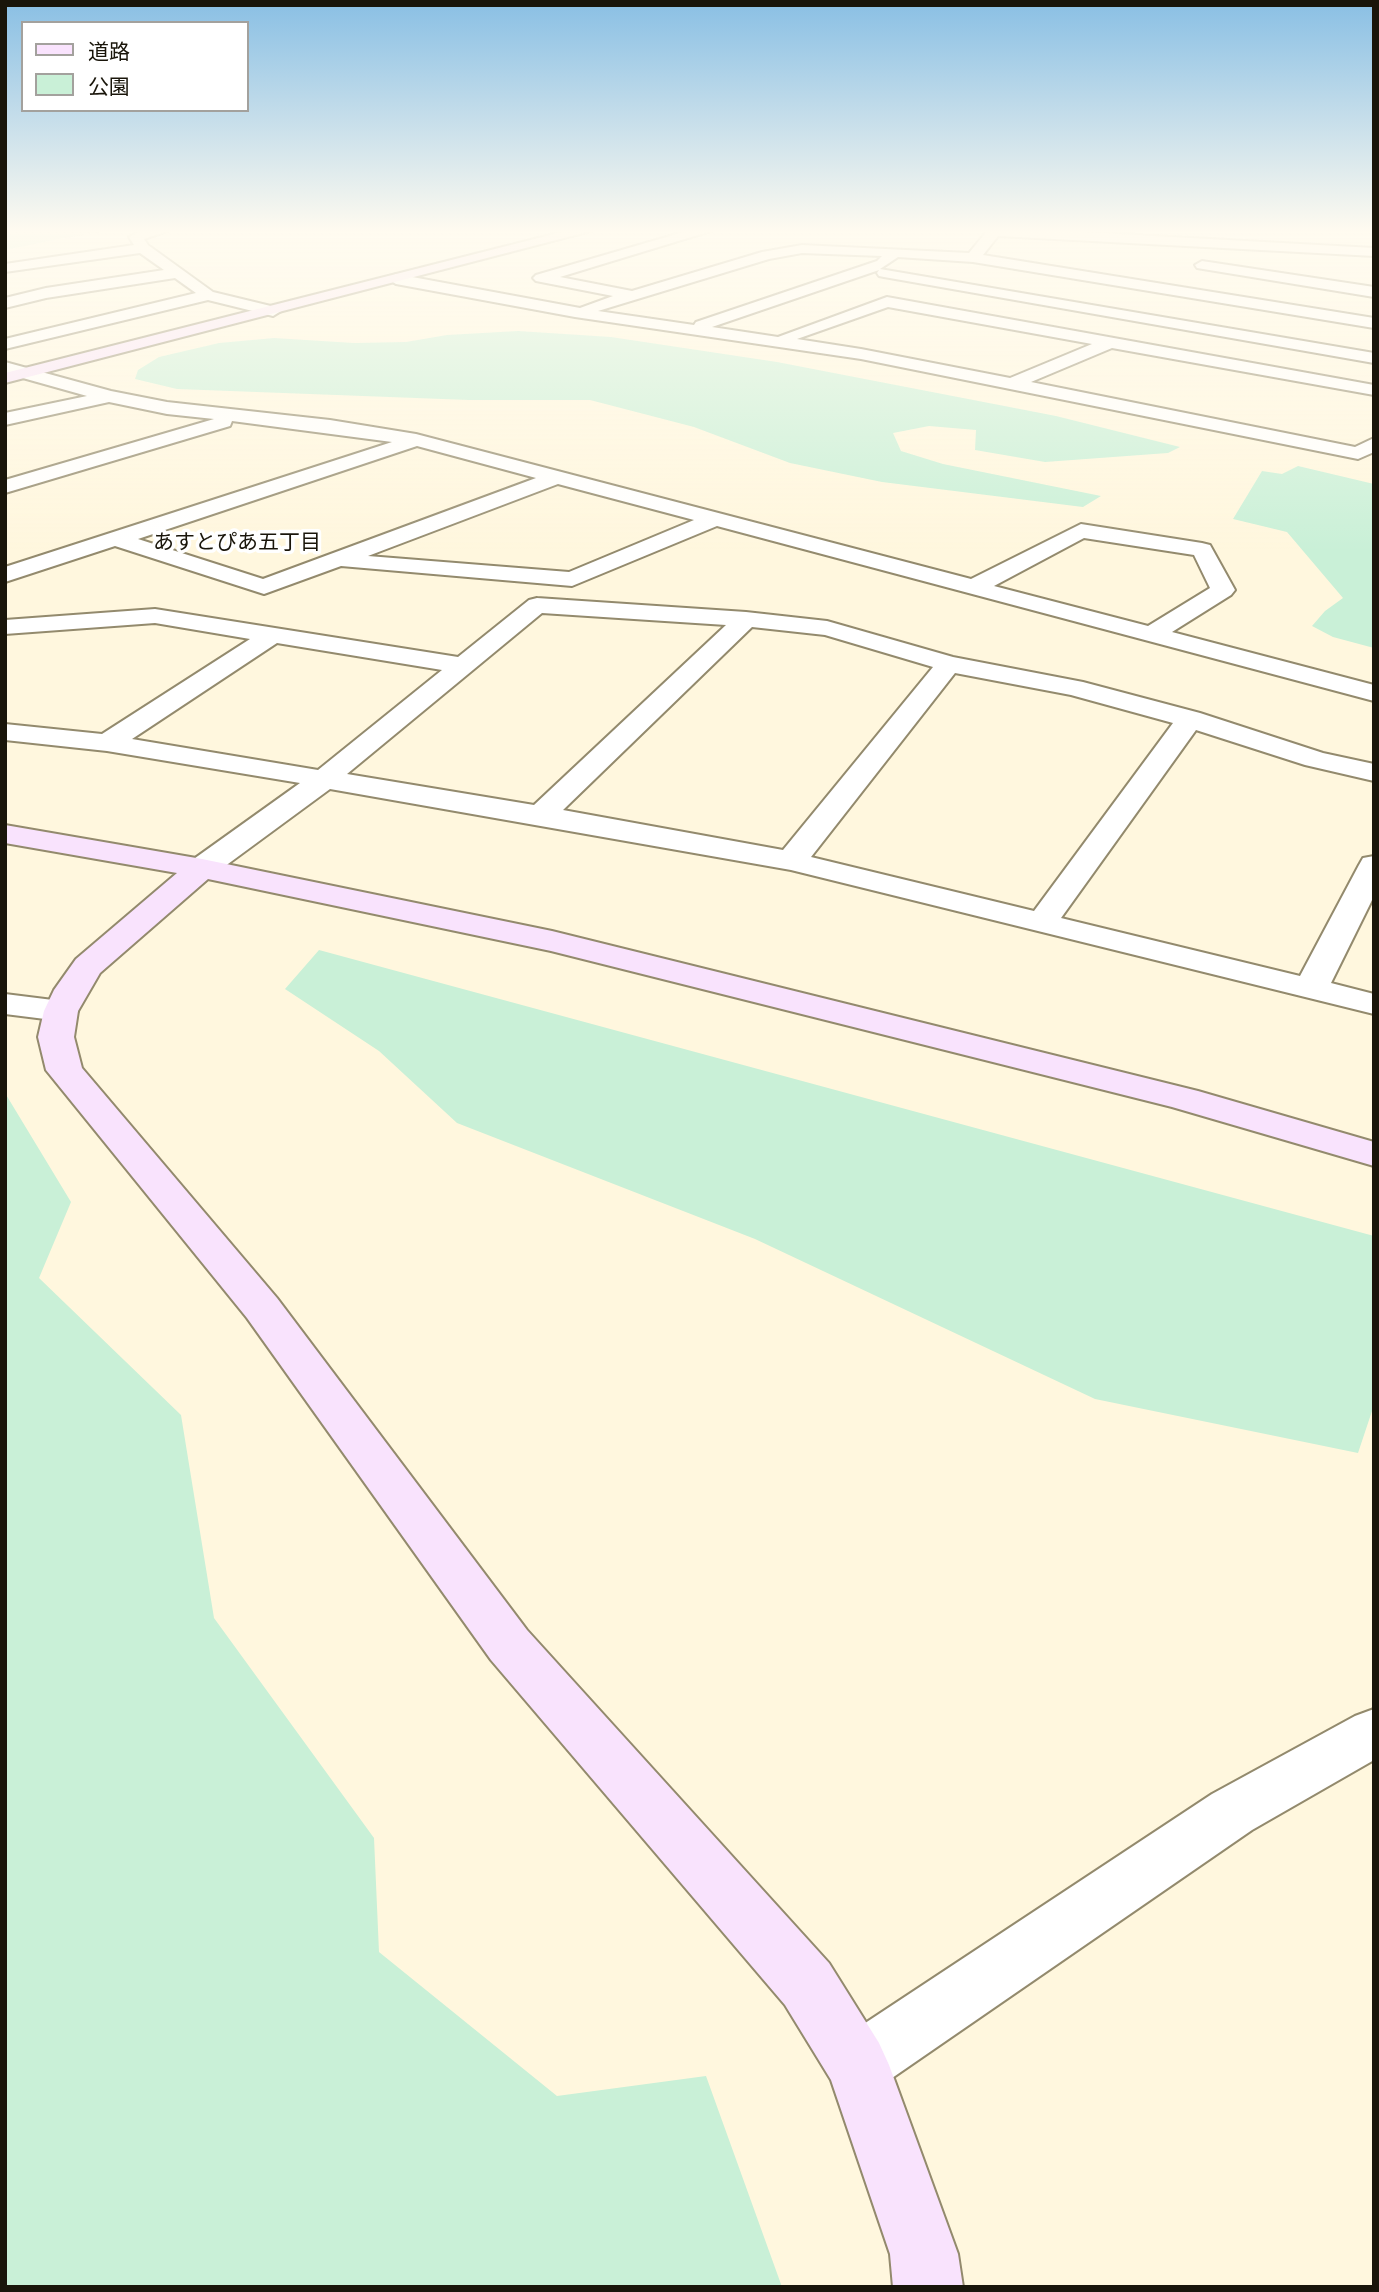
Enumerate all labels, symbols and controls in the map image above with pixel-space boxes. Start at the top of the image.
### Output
legend [21,21,248,112]
text: 道路 [88,40,130,64]
text: 公園 [88,75,130,99]
district label: あすとぴあ五丁目 [153,530,321,556]

